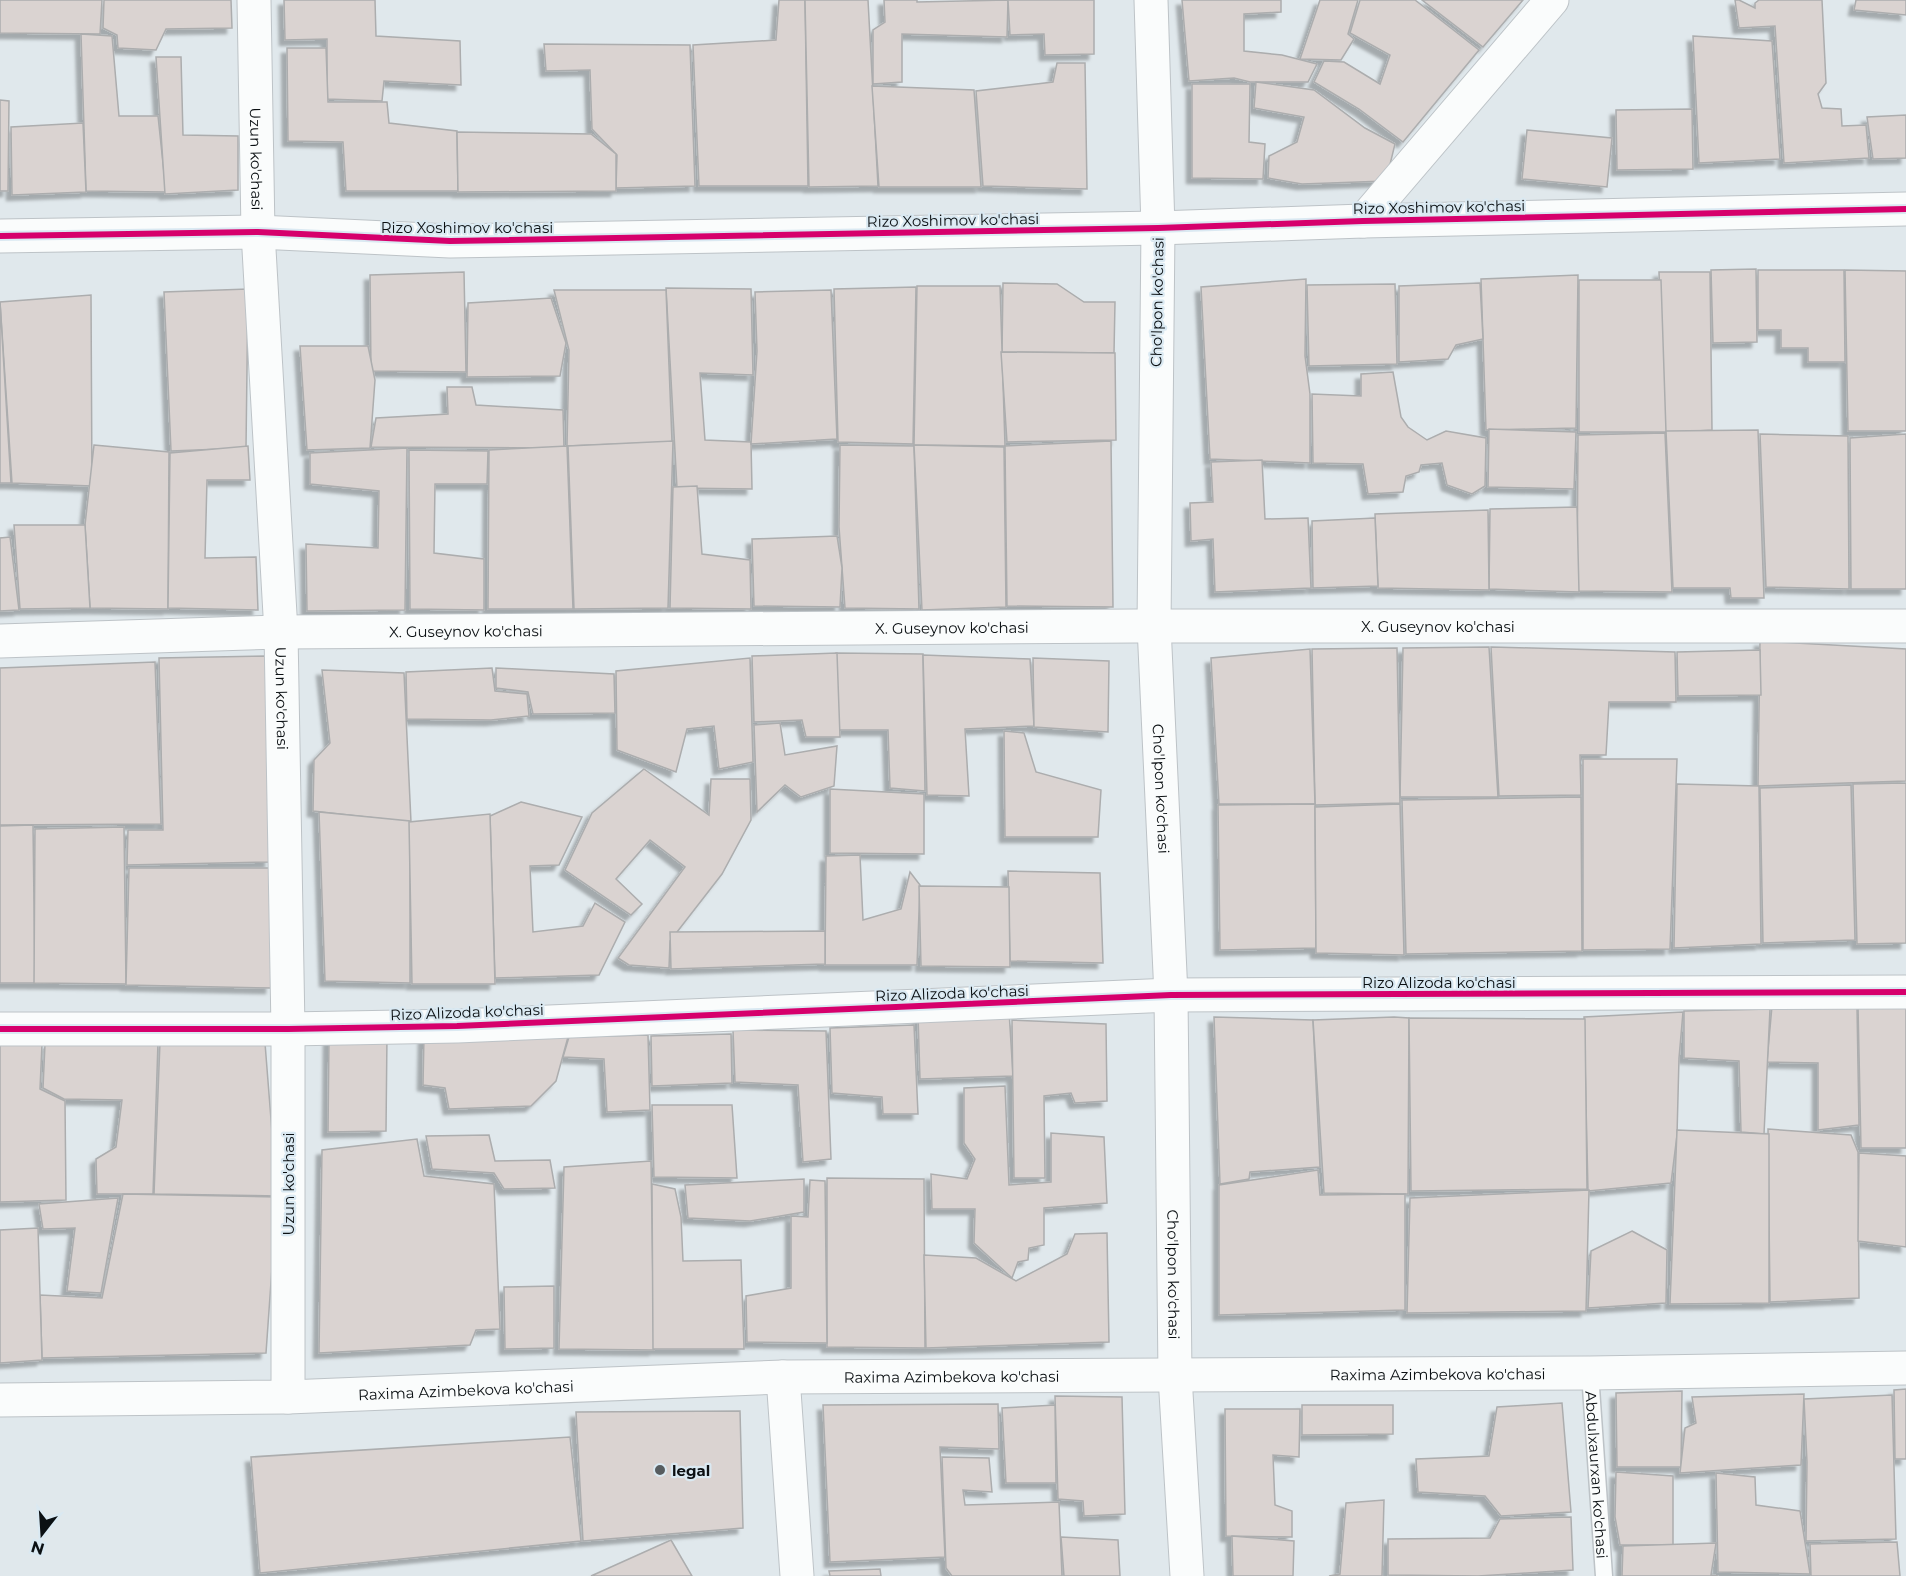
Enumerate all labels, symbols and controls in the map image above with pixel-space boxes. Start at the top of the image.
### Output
street label: Uzun ko'chasi [246,107,267,211]
street label: Rizo Xoshimov ko'chasi [1353,196,1525,218]
street label: Rizo Xoshimov ko'chasi [867,209,1039,231]
street label: Rizo Xoshimov ko'chasi [381,218,553,237]
street label: Cho'lpon ko'chasi [1146,237,1168,367]
street label: X. Guseynov ko'chasi [875,617,1029,637]
street label: X. Guseynov ko'chasi [1361,617,1515,636]
street label: X. Guseynov ko'chasi [389,621,543,641]
street label: Uzun ko'chasi [272,647,293,750]
street label: Cho'lpon ko'chasi [1149,723,1174,854]
street label: Rizo Alizoda ko'chasi [1362,973,1516,992]
street label: Rizo Alizoda ko'chasi [875,981,1029,1005]
street label: Rizo Alizoda ko'chasi [390,1000,544,1024]
street label: Uzun ko'chasi [279,1132,298,1236]
street label: Cho'lpon ko'chasi [1164,1209,1184,1340]
street label: Raxima Azimbekova ko'chasi [1330,1364,1546,1384]
street label: Raxima Azimbekova ko'chasi [844,1366,1060,1386]
street label: Raxima Azimbekova ko'chasi [358,1376,574,1404]
street label: Abdulxaurxan ko'chasi [1582,1390,1612,1559]
place label: legal [672,1461,710,1480]
marker: legal [653,1463,667,1477]
north arrow [12,1504,72,1564]
text: N [29,1537,47,1559]

